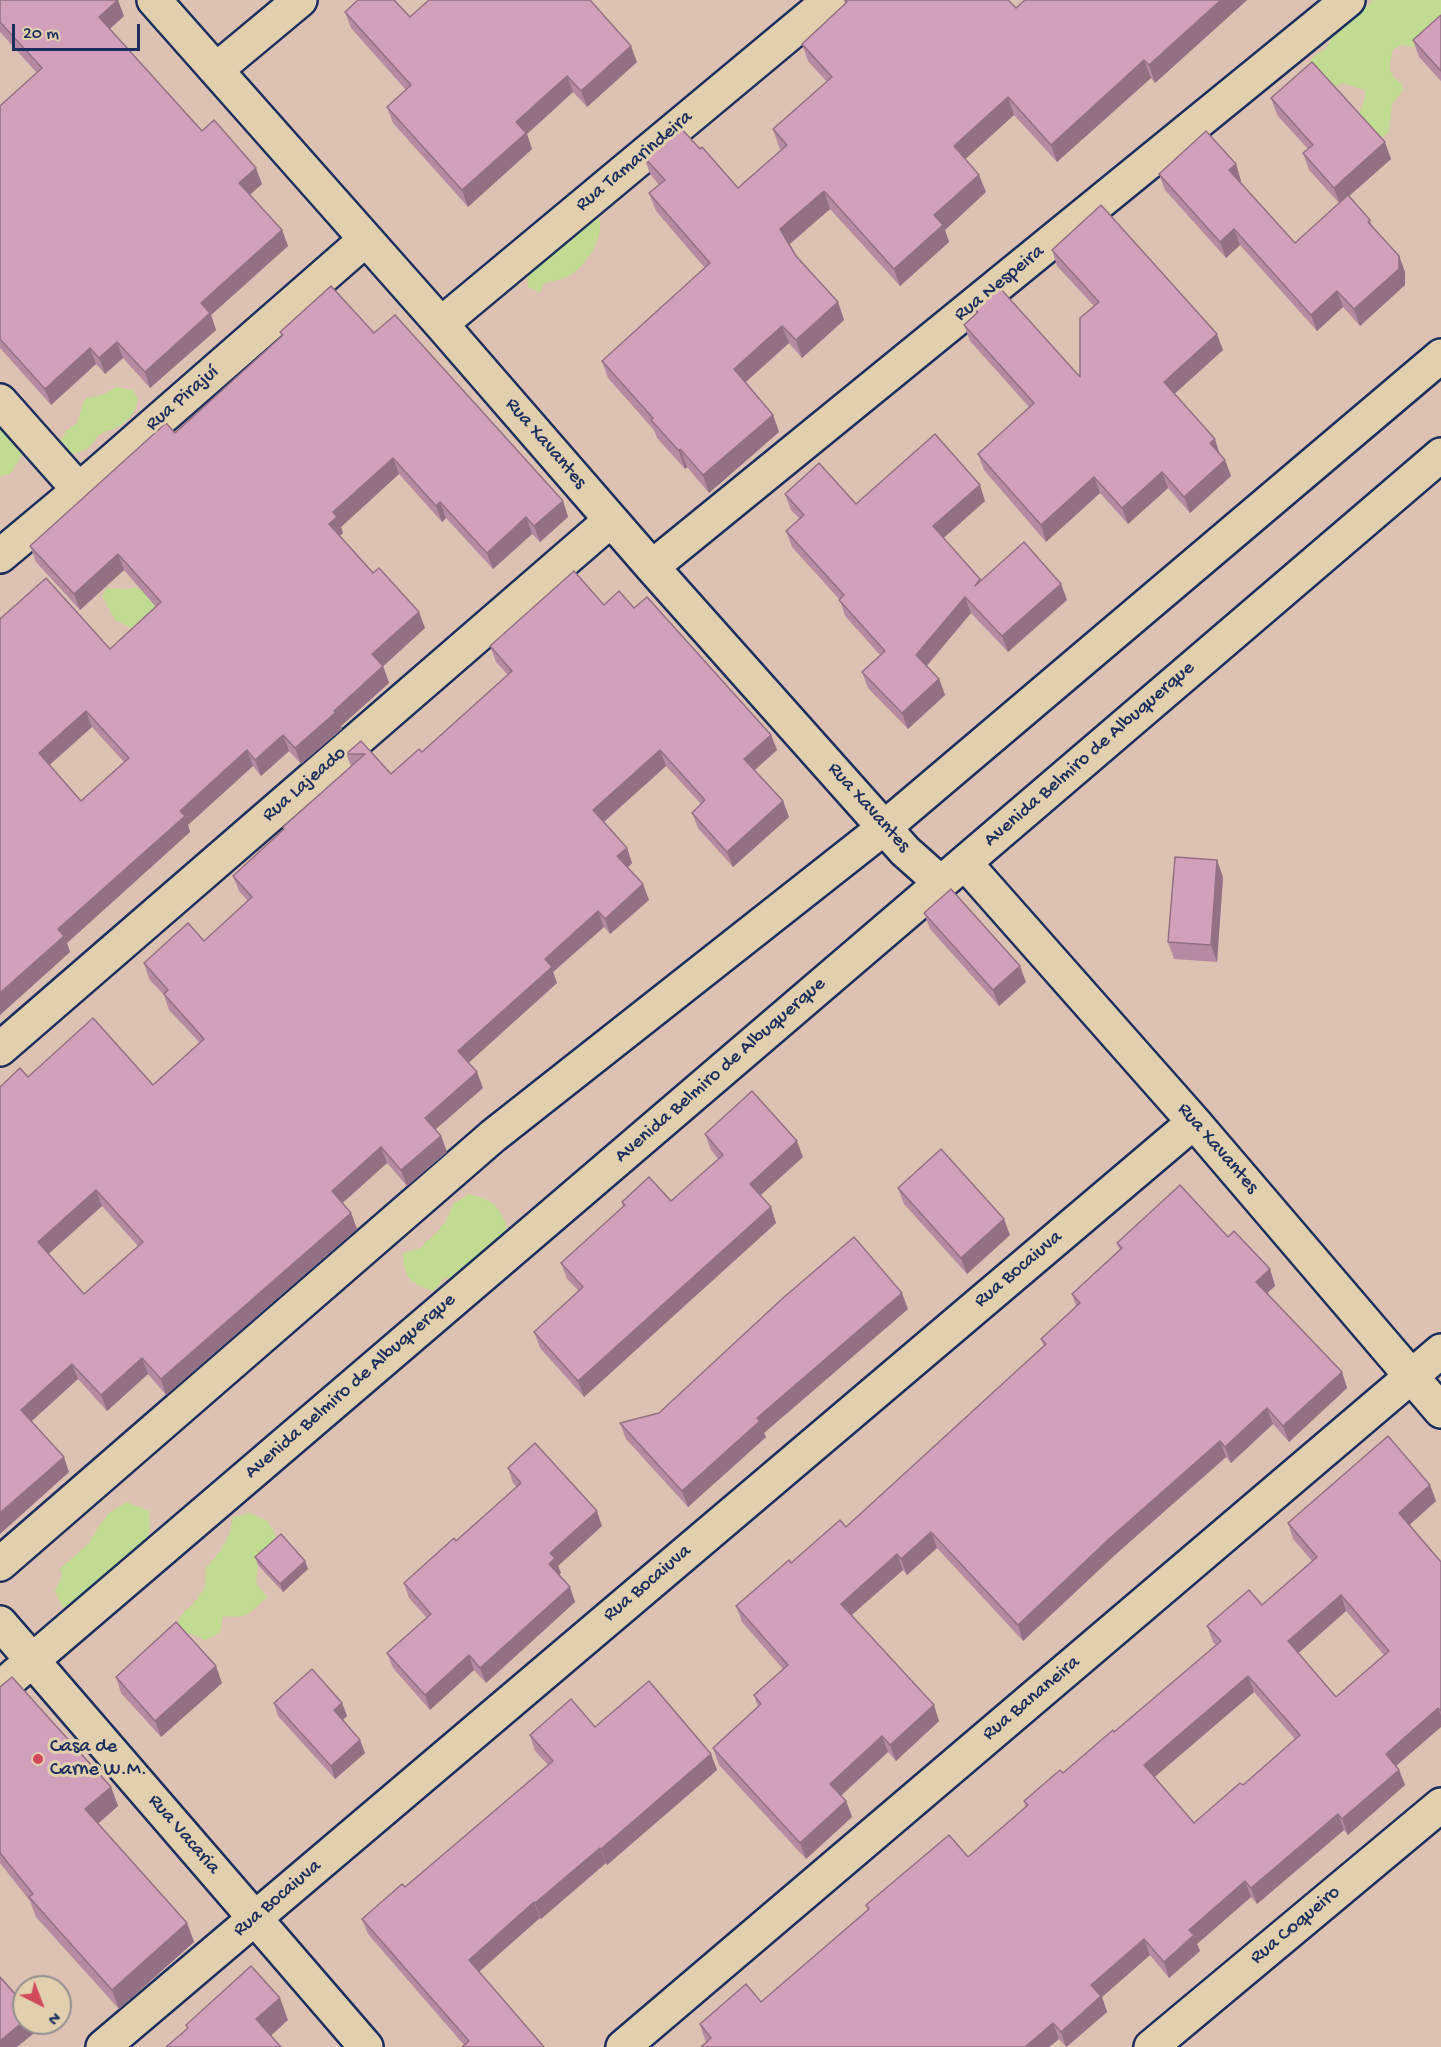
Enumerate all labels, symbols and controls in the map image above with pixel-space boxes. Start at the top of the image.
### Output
scale bar [15,12,142,50]
text: 20 m [23,24,59,45]
street label: Rua Tamarindeira [572,106,698,218]
street label: Rua Nespeira [950,240,1050,328]
street label: Rua Pirajuí [142,361,224,437]
street label: Rua Xavantes [499,394,591,494]
street label: Avenida Belmiro de Albuquerque [980,657,1200,853]
street label: Rua Lajeado [258,742,352,828]
street label: Rua Xavantes [821,758,915,858]
street label: Avenida Belmiro de Albuquerque [611,973,831,1169]
street label: Rua Xavantes [1171,1099,1263,1199]
street label: Rua Bocaiuva [970,1226,1068,1314]
street label: Avenida Belmiro de Albuquerque [241,1289,461,1485]
street label: Rua Bocaiuva [599,1540,697,1628]
street label: Rua Bananeira [978,1651,1086,1747]
place label: Casa de Carne W.M. [50,1736,147,1783]
marker: Casa de Carne W.M. [31,1752,45,1766]
street label: Rua Vacaria [142,1790,224,1880]
street label: Rua Bocaiuva [229,1855,327,1943]
street label: Rua Coqueiro [1246,1881,1346,1971]
north arrow [12,1975,72,2035]
text: N [43,2007,63,2028]

